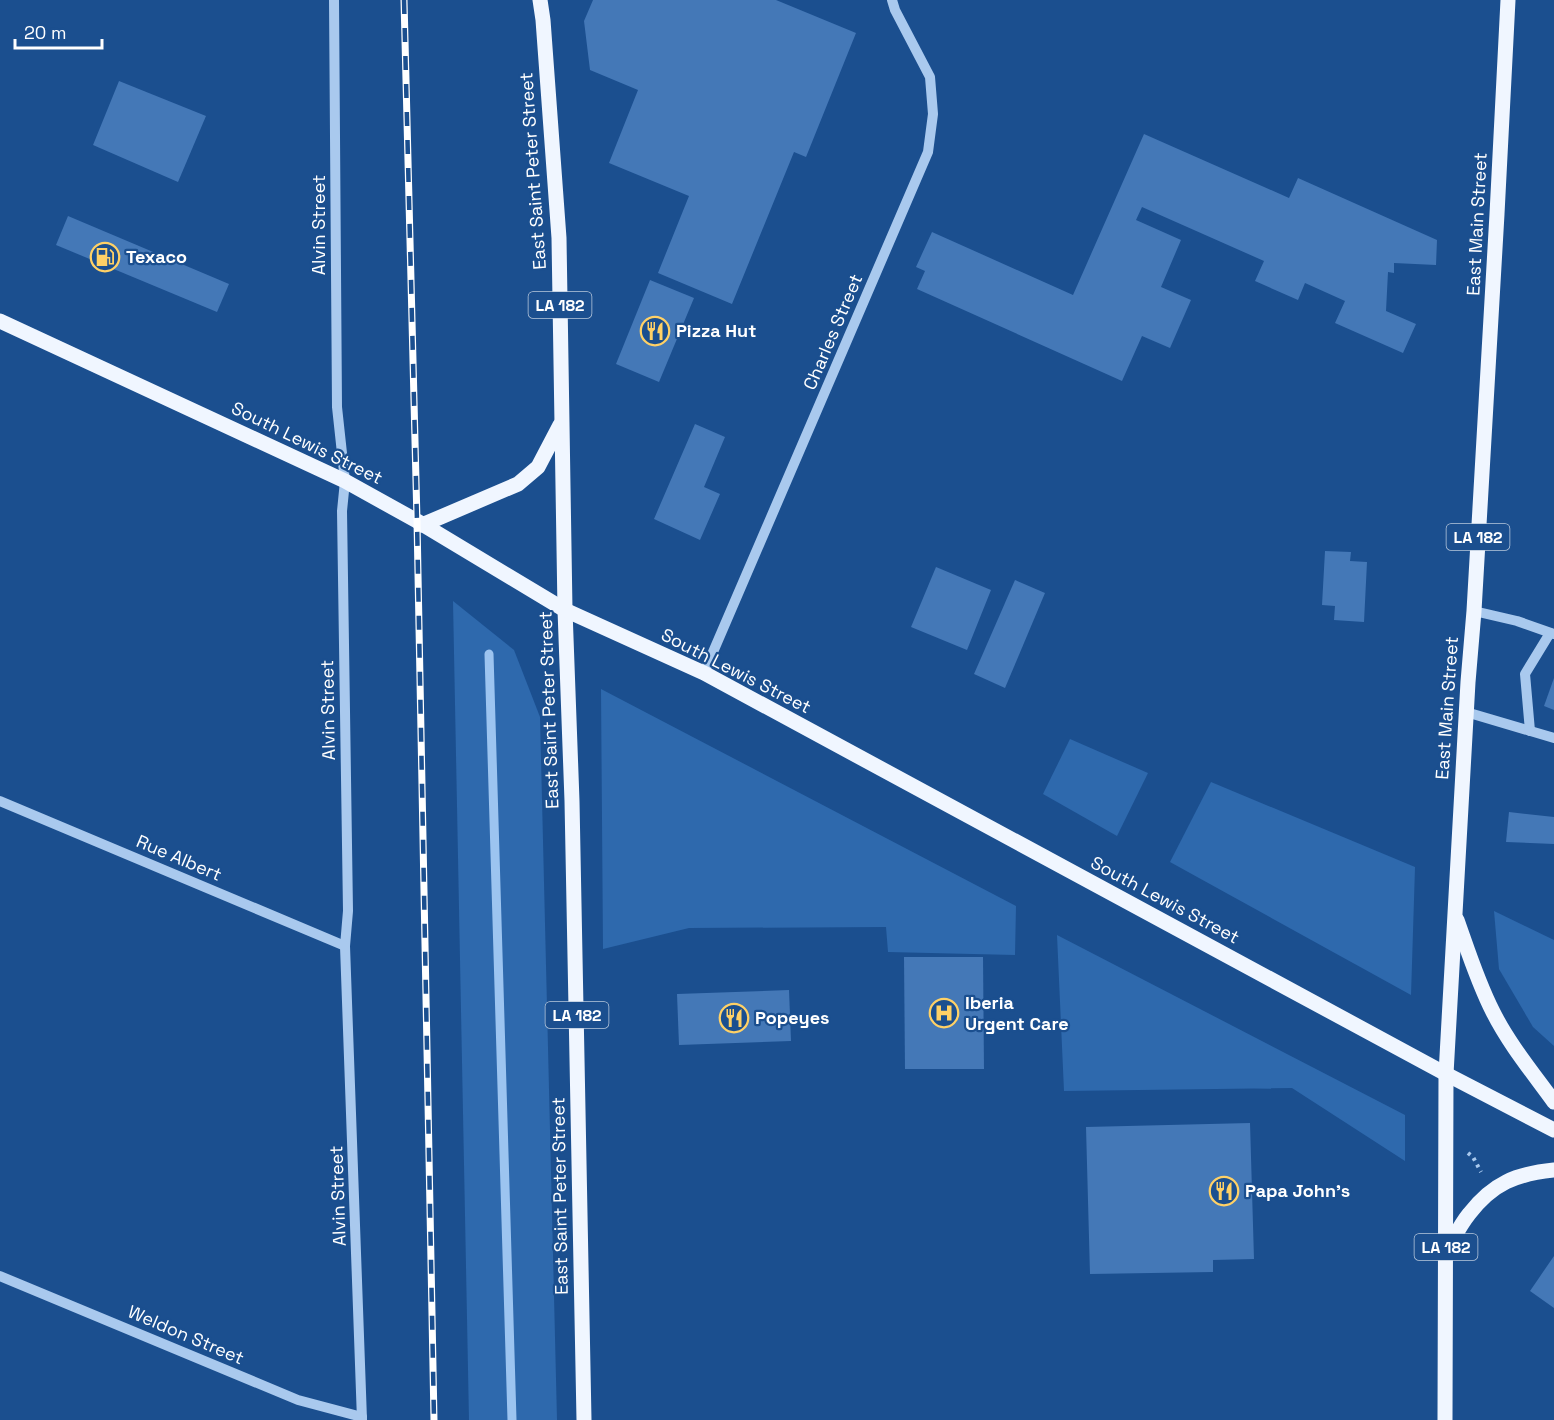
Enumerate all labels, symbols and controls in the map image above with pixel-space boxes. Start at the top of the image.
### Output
scale bar [15,12,102,50]
text: 20 m [24,21,67,44]
street label: East Saint Peter Street [514,72,551,271]
street label: East Main Street [1461,152,1492,296]
street label: Alvin Street [307,175,330,275]
fuel station icon: Texaco [89,241,121,273]
place label: Texaco [126,245,187,268]
street label: Charles Street [798,270,867,393]
road number: LA 182 [528,292,592,318]
restaurant icon: Pizza Hut [639,315,671,347]
place label: Pizza Hut [676,319,756,342]
street label: South Lewis Street [228,396,387,489]
road number: LA 182 [1446,524,1510,550]
street label: East Saint Peter Street [534,611,563,809]
street label: South Lewis Street [657,623,815,718]
street label: East Main Street [1430,636,1463,780]
street label: Alvin Street [315,660,340,760]
street label: Rue Albert [133,829,225,886]
street label: South Lewis Street [1087,851,1244,949]
place label: Iberia Urgent Care [965,991,1069,1035]
hospital icon: Iberia Urgent Care [928,997,960,1029]
road number: LA 182 [546,1002,608,1028]
restaurant icon: Popeyes [718,1002,750,1034]
place label: Popeyes [755,1006,829,1029]
street label: East Saint Peter Street [546,1097,573,1295]
street label: Alvin Street [324,1145,351,1247]
restaurant icon: Papa John's [1208,1175,1240,1207]
place label: Papa John's [1245,1179,1350,1202]
road number: LA 182 [1414,1234,1478,1260]
street label: Weldon Street [125,1300,248,1369]

